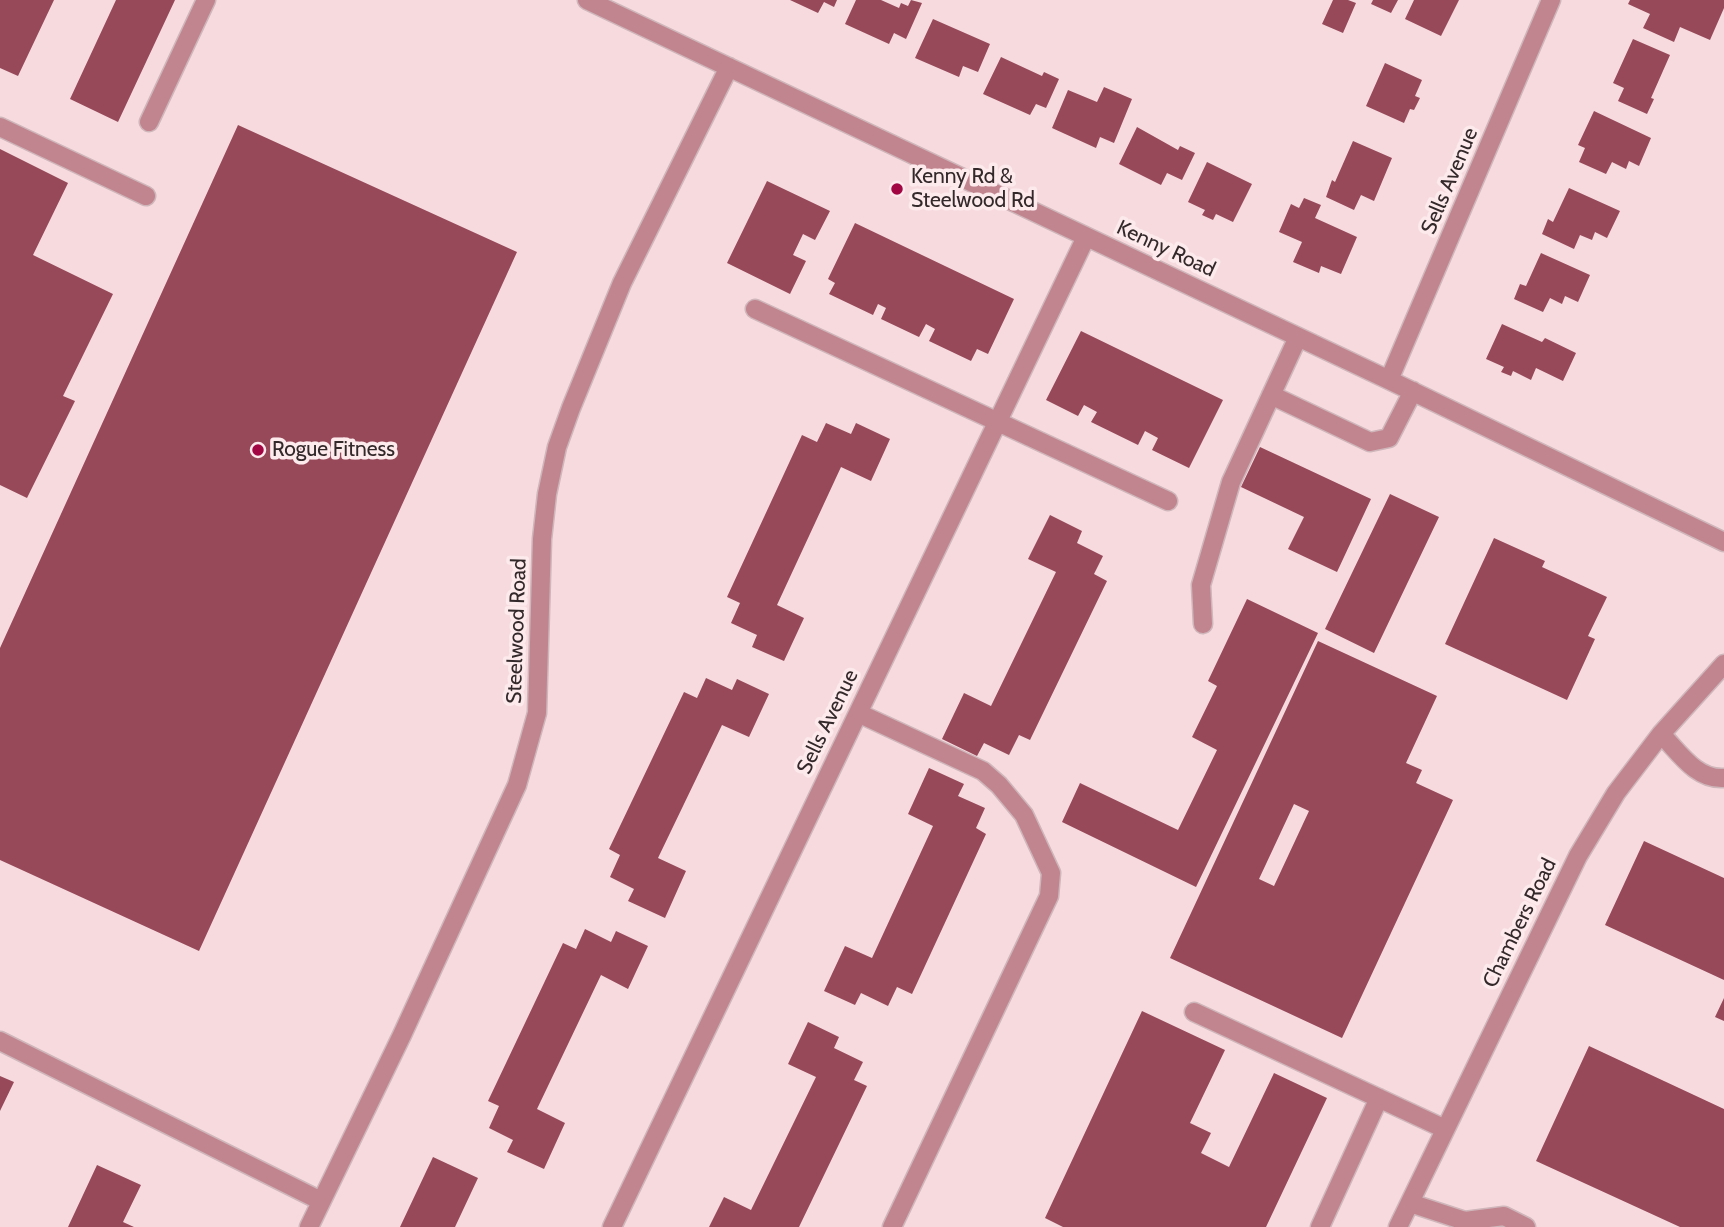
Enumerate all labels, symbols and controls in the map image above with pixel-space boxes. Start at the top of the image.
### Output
street label: Sells Avenue [1416,124,1484,238]
place label: Kenny Rd & Steelwood Rd [911,164,1035,214]
marker: Kenny Rd & Steelwood Rd [889,181,905,197]
street label: Kenny Road [1113,215,1219,283]
place label: Rogue Fitness [272,437,395,463]
marker: Rogue Fitness [250,442,266,458]
street label: Steelwood Road [502,558,532,704]
street label: Sells Avenue [792,666,864,778]
street label: Chambers Road [1478,854,1562,992]

